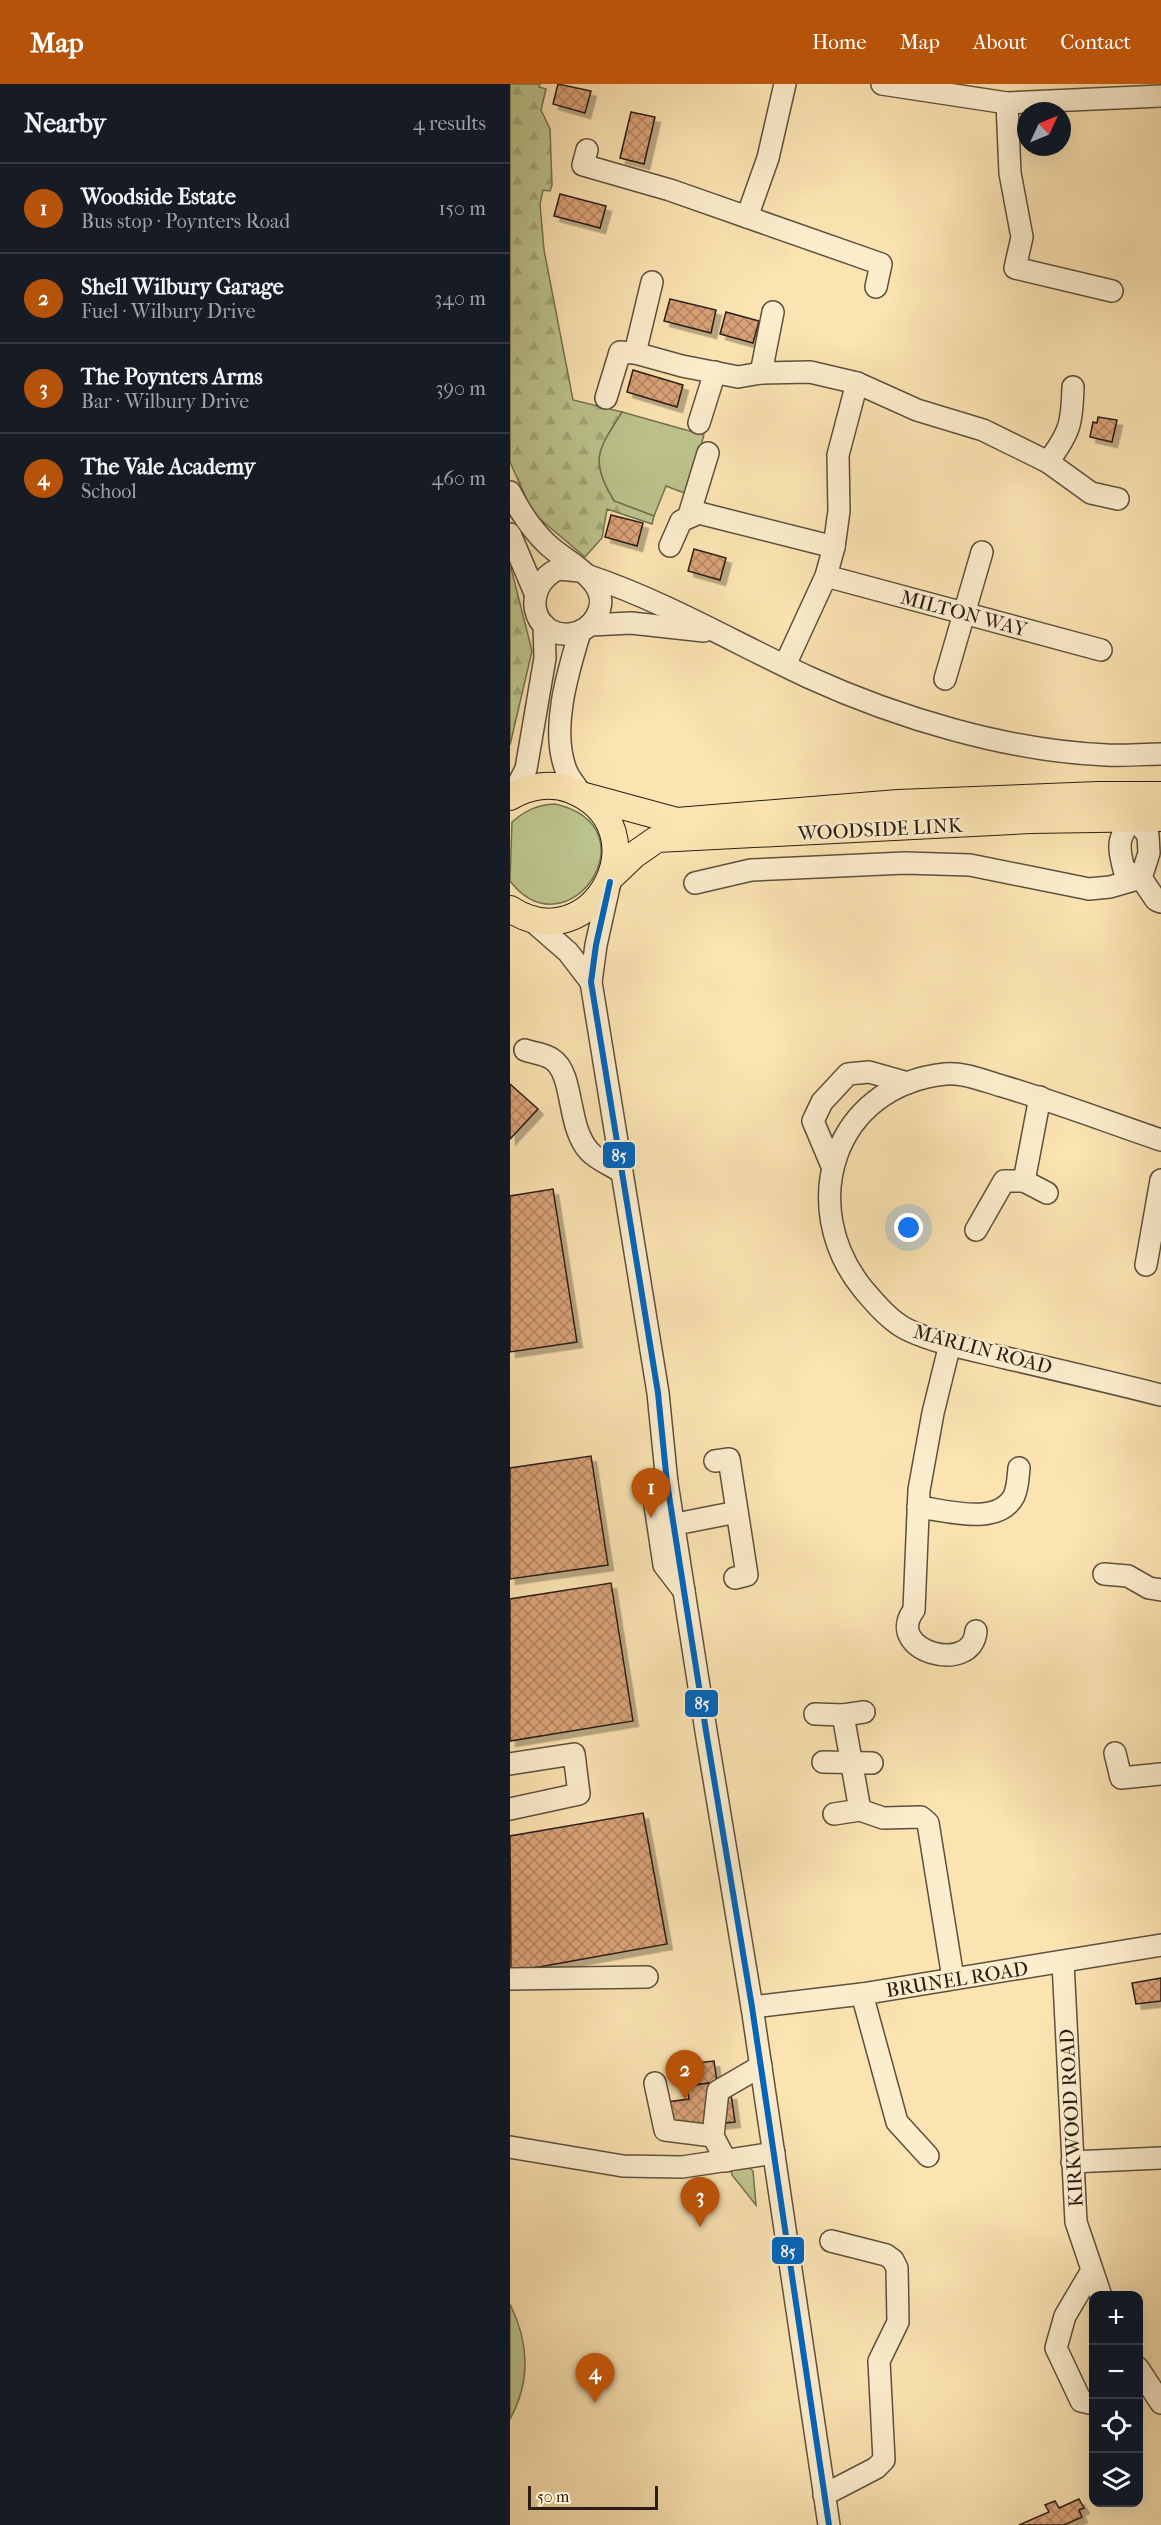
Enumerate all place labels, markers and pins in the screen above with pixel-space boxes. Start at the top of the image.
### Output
pin: 1 [632,1468,670,1518]
pin: 2 [666,2050,705,2100]
pin: 3 [680,2178,720,2227]
pin: 4 [576,2354,614,2403]

